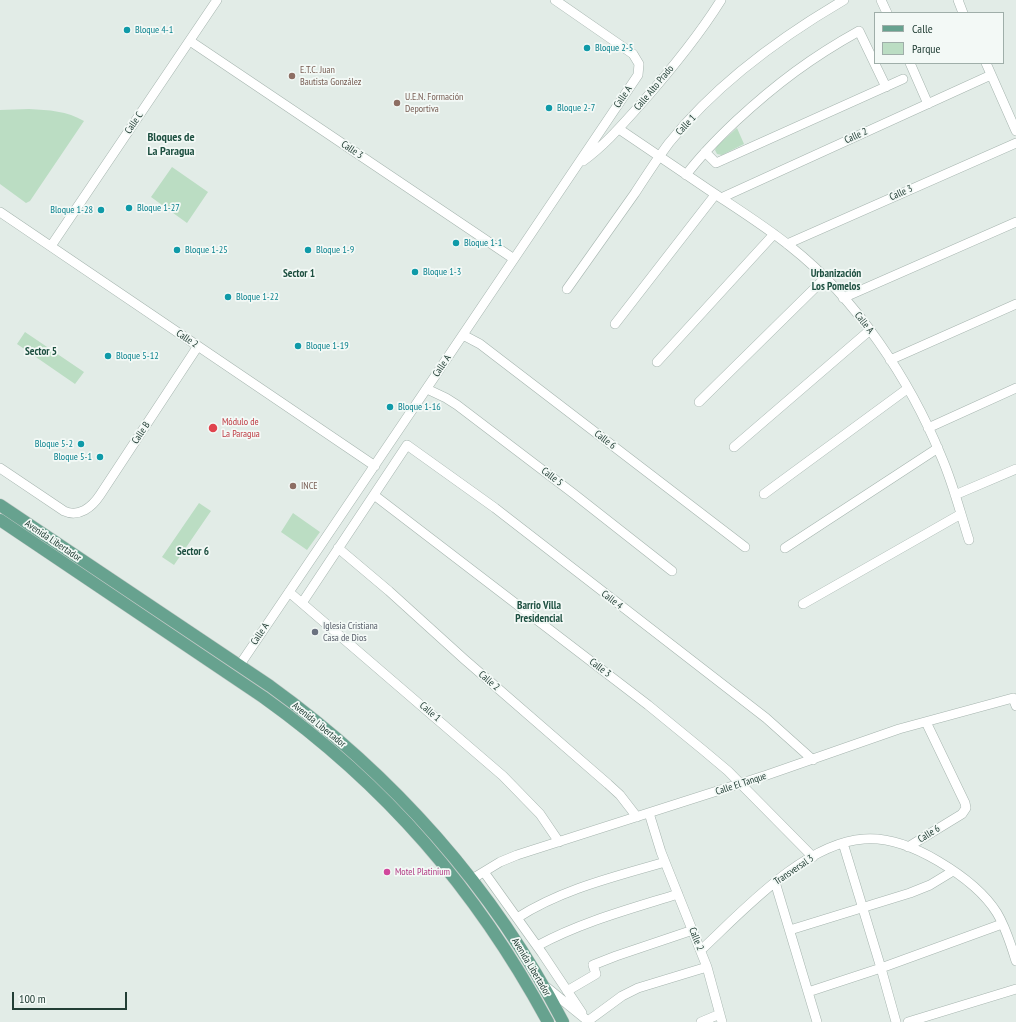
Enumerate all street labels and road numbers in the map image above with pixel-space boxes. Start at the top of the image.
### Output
street label: Calle Alto Prado [632,63,676,113]
street label: Calle A [611,84,635,110]
street label: Calle C [122,110,146,136]
street label: Calle 1 [673,112,699,138]
street label: Calle 2 [843,126,869,146]
street label: Calle 3 [339,138,365,162]
street label: Calle 3 [888,183,914,203]
street label: Calle A [852,310,876,336]
street label: Calle 2 [174,327,200,351]
street label: Calle A [430,353,454,379]
street label: Calle B [129,420,153,446]
street label: Calle 6 [592,428,618,452]
street label: Calle 5 [539,465,565,489]
street label: Avenida Libertador [23,518,83,564]
street label: Calle 4 [599,588,625,612]
street label: Calle A [248,621,272,647]
street label: Calle 3 [587,656,613,680]
street label: Calle 2 [476,669,502,693]
street label: Avenida Libertador [290,700,348,750]
street label: Calle 1 [417,700,443,724]
street label: Calle El Tanque [714,770,768,798]
street label: Calle 6 [916,823,942,845]
street label: Transversal 3 [772,852,816,888]
street label: Calle 2 [686,926,706,952]
street label: Avenida Libertador [509,936,553,998]

